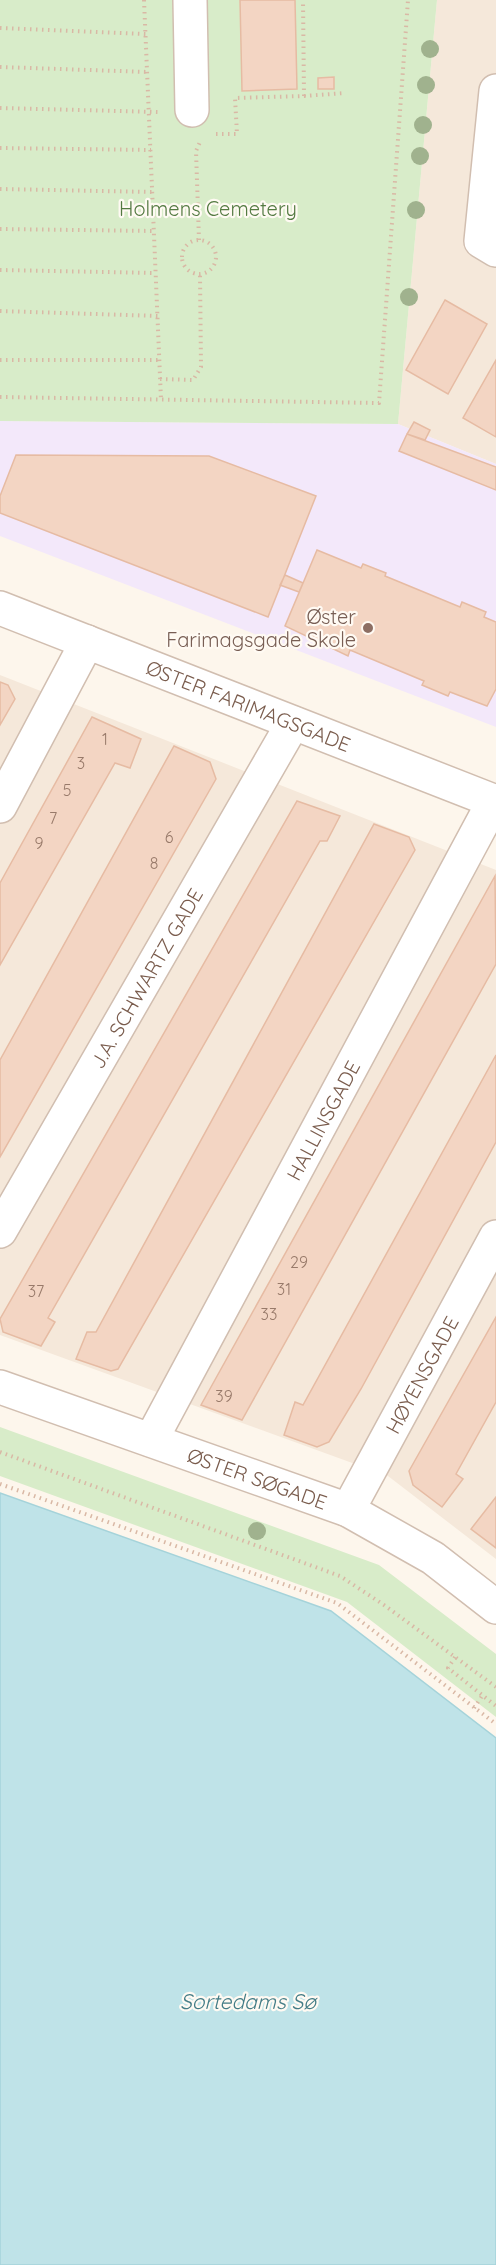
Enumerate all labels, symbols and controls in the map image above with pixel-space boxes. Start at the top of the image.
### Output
park label: Holmens Cemetery [119,196,297,221]
place label: Øster Farimagsgade Skole [166,604,356,652]
marker: Øster Farimagsgade Skole [361,621,375,635]
street label: ØSTER FARIMAGSGADE [143,654,354,756]
house number: 1 [102,729,108,749]
house number: 3 [77,753,85,773]
house number: 5 [63,780,71,800]
house number: 7 [49,808,57,828]
house number: 6 [165,827,174,847]
house number: 9 [35,833,44,853]
house number: 8 [150,853,158,873]
street label: J.A. SCHWARTZ GADE [84,884,208,1073]
street label: HALLINSGADE [280,1056,365,1184]
house number: 29 [290,1252,308,1272]
house number: 31 [277,1279,291,1299]
house number: 37 [28,1281,44,1301]
house number: 33 [261,1304,277,1324]
street label: HØYENSGADE [379,1312,463,1438]
house number: 39 [215,1386,233,1406]
street label: ØSTER SØGADE [184,1442,331,1514]
water label: Sortedams Sø [180,1988,318,2014]

